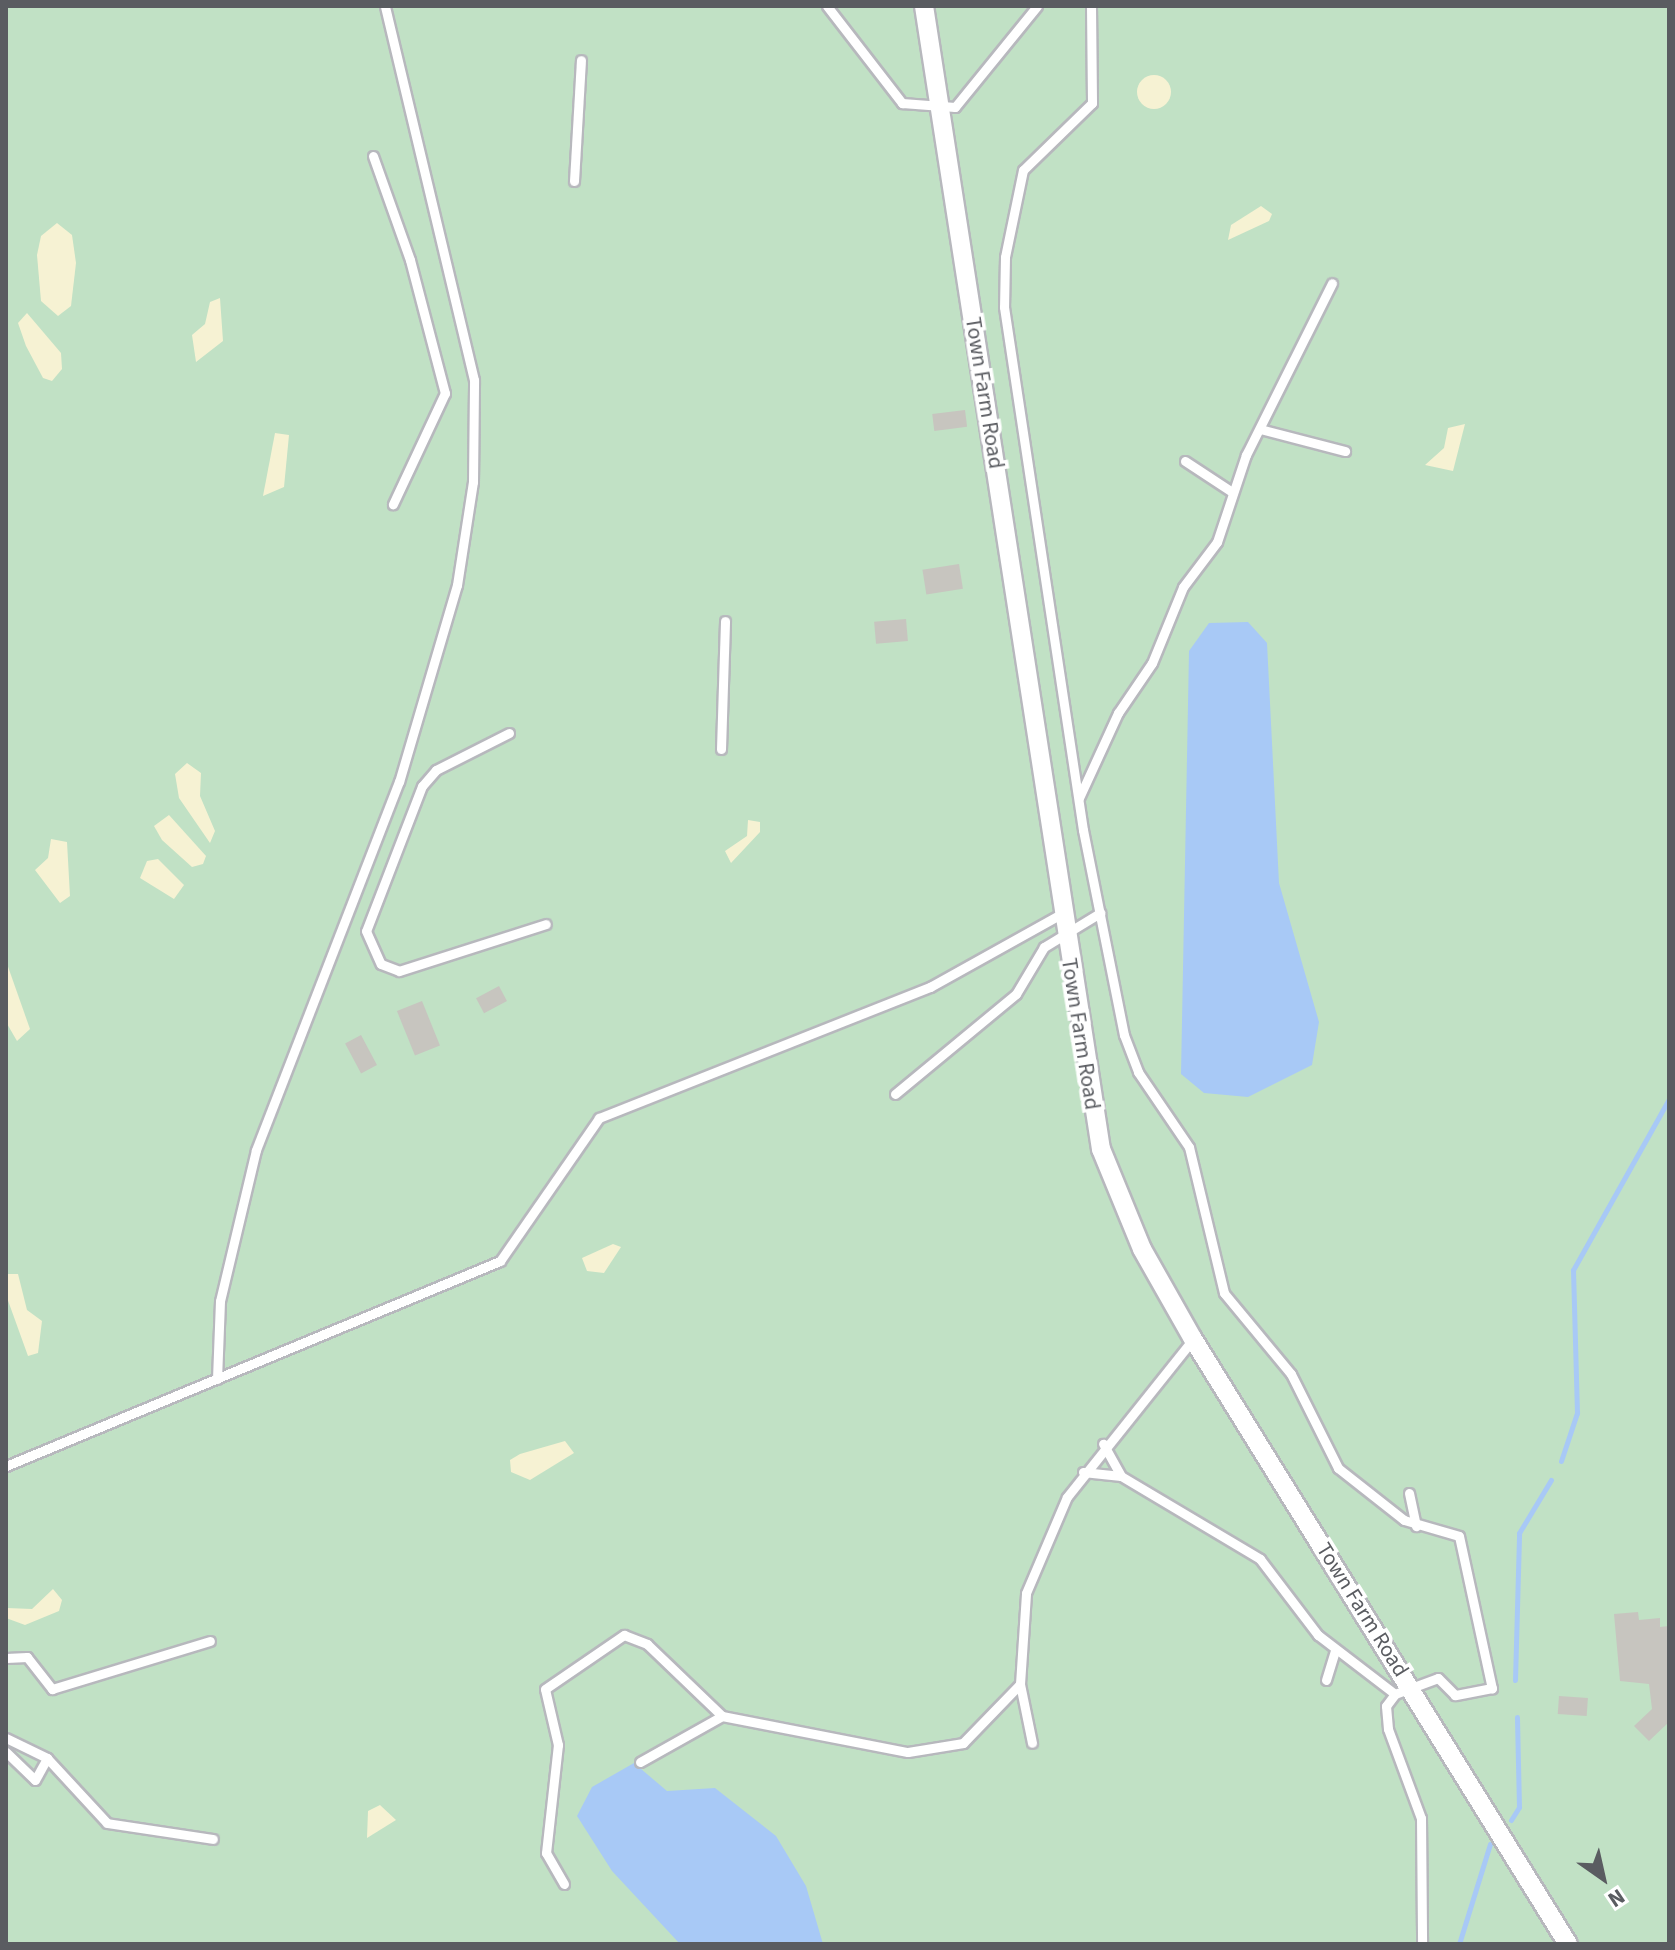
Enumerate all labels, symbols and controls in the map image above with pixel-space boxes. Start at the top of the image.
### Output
street label: Town Farm Road [959,315,1009,471]
street label: Town Farm Road [1055,956,1105,1112]
street label: Town Farm Road [1310,1538,1414,1682]
north arrow [1563,1838,1643,1918]
text: N [1601,1881,1631,1915]

